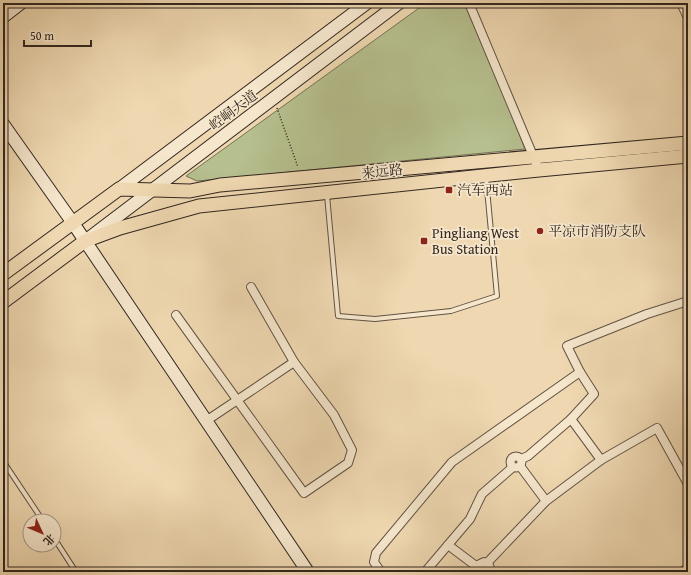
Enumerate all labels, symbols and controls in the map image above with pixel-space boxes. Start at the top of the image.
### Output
scale bar [24,22,91,48]
text: 50 m [30,27,54,44]
street label: 崆峒大道 [205,85,261,135]
street label: 来远路 [360,159,404,183]
place label: 汽车西站 [457,180,513,200]
marker: 汽车西站 [444,185,454,195]
place label: 平凉市消防支队 [548,221,646,241]
place label: Pingliang West Bus Station [432,223,519,259]
marker: 平凉市消防支队 [535,226,545,236]
marker: Pingliang West Bus Station [419,236,429,246]
north arrow [22,513,62,553]
text: 北 [40,530,59,549]

